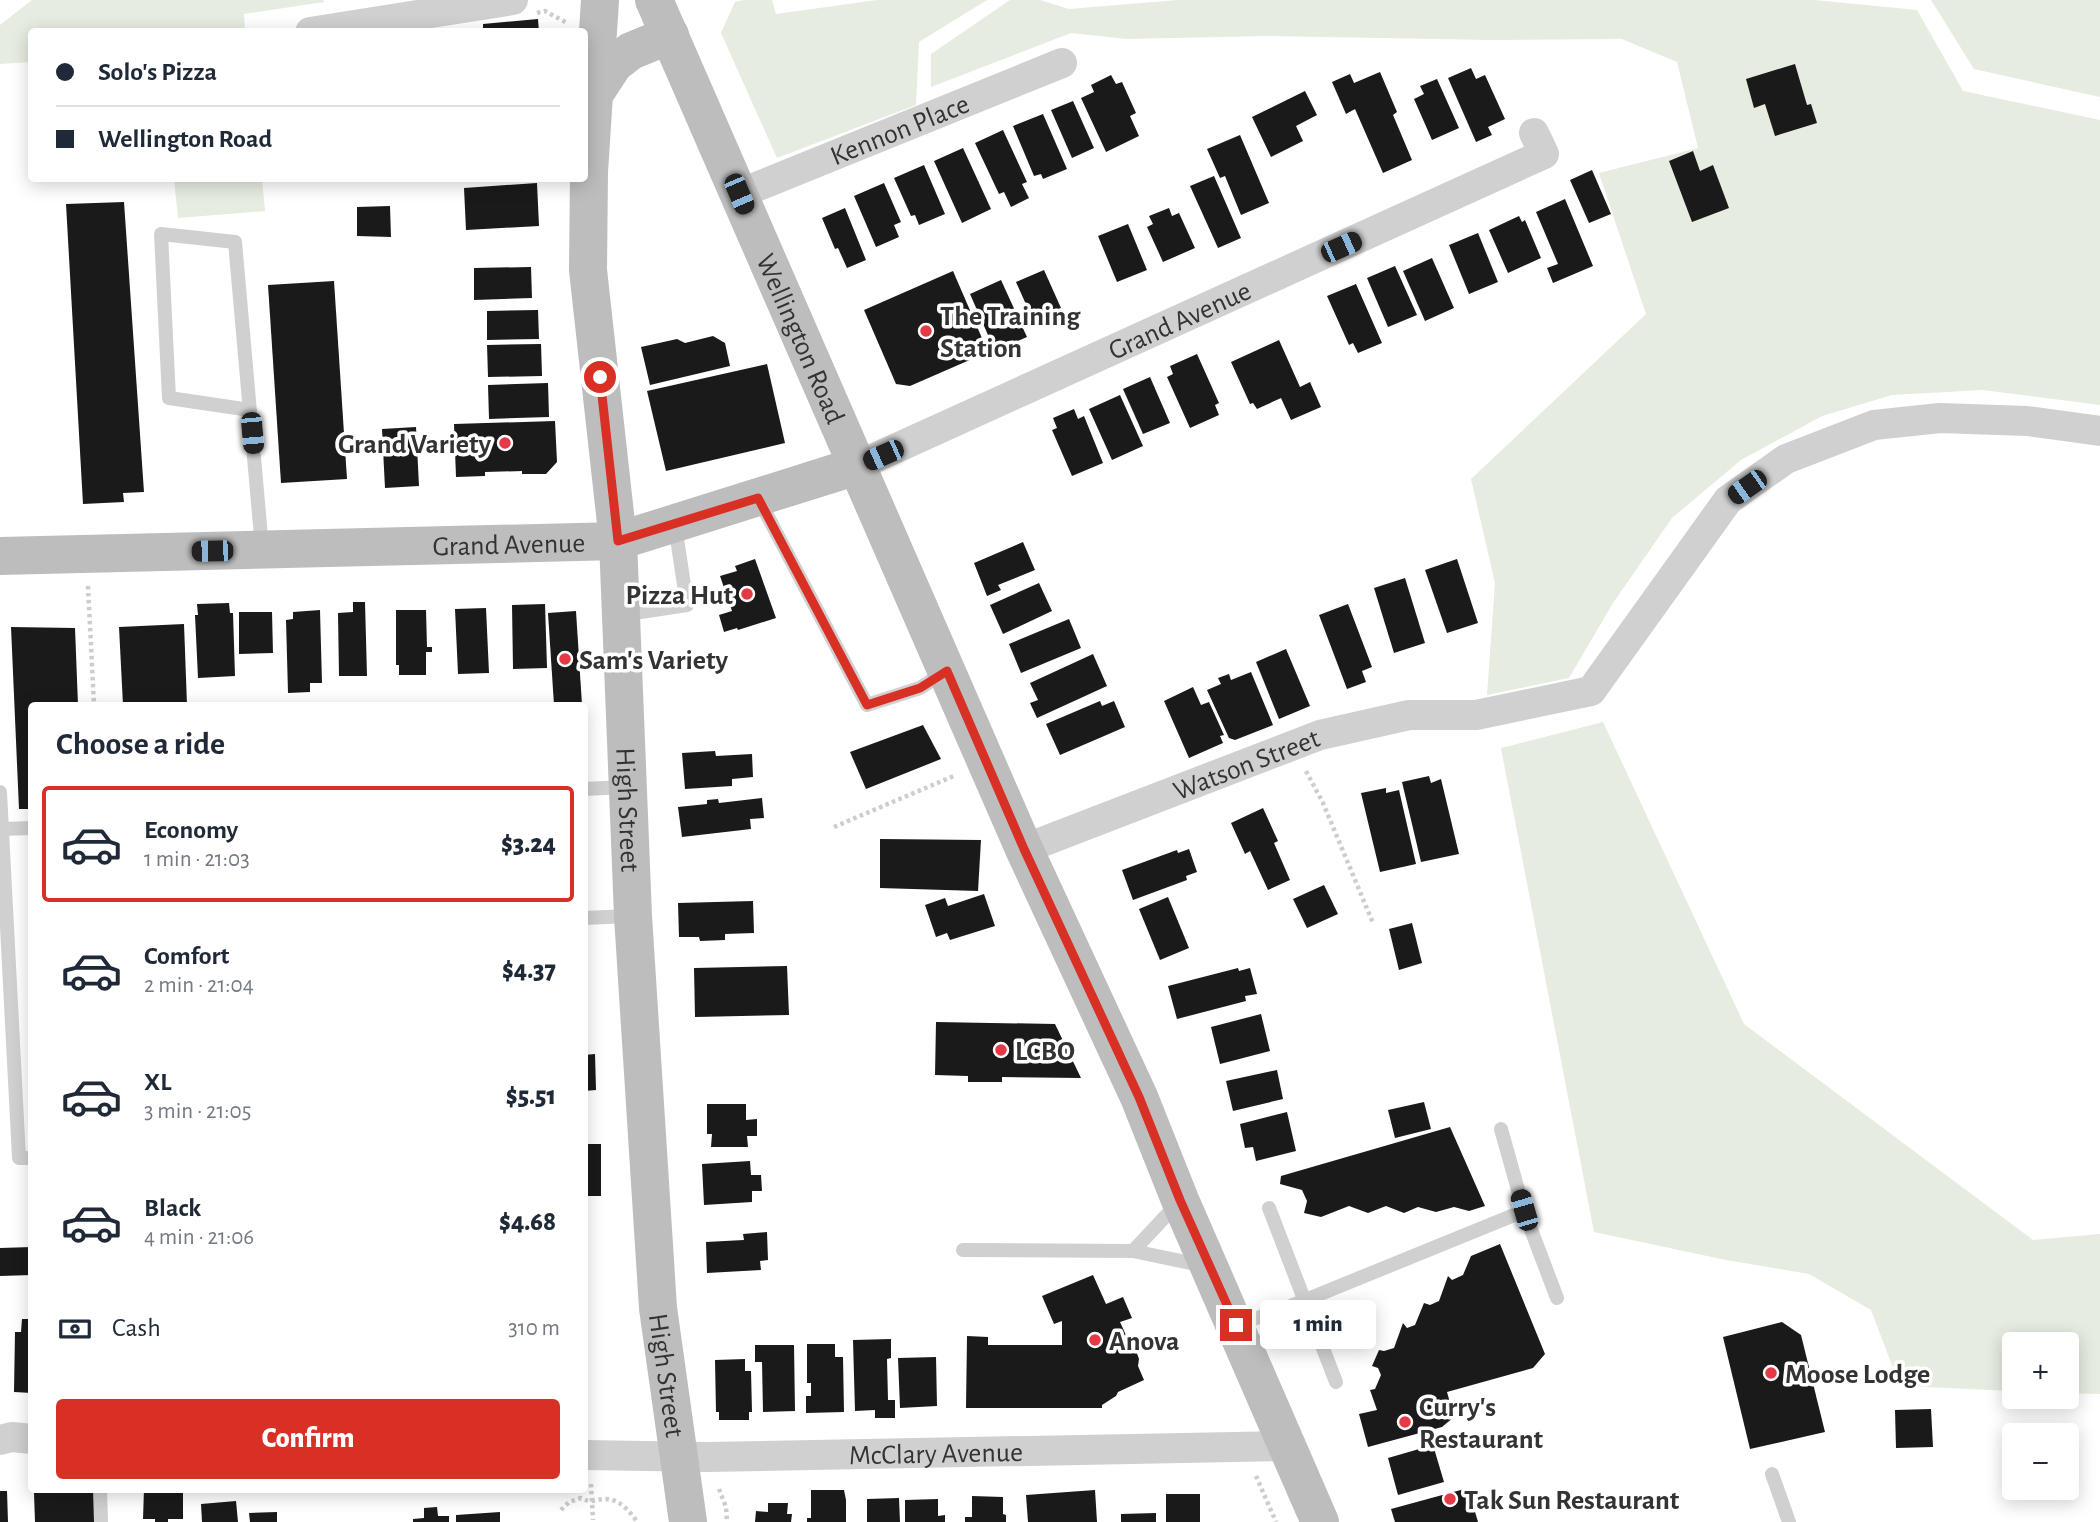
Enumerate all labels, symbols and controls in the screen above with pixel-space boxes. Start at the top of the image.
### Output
text: Solo's Pizza [98,59,217,85]
street label: Kennon Place [827,90,973,171]
text: Wellington Road [98,126,272,152]
car [722,171,757,217]
car [1318,229,1365,265]
street label: Wellington Road [750,250,849,428]
street label: Grand Avenue [1105,277,1256,366]
place label: The Training Station [940,303,1081,363]
marker: The Training Station [918,323,934,339]
route start [584,361,616,393]
car [240,411,265,455]
place label: Grand Variety [338,431,491,459]
marker: Grand Variety [497,435,513,451]
car [860,437,907,473]
car [1724,466,1771,508]
street label: Grand Avenue [432,530,586,562]
car [191,540,234,562]
place label: Pizza Hut [625,582,734,610]
marker: Pizza Hut [739,586,755,602]
place label: Sam's Variety [579,647,728,675]
marker: Sam's Variety [557,651,573,667]
street label: Watson Street [1170,725,1324,806]
text: Choose a ride [56,728,225,760]
street label: High Street [610,747,643,873]
icon: car [60,813,123,876]
text: Economy [144,817,238,843]
text: $3.24 [501,831,556,857]
text: 1 min · 21:03 [144,848,250,871]
icon: car [60,939,123,1002]
text: Comfort [144,943,229,969]
text: $4.37 [502,957,556,983]
text: 2 min · 21:04 [144,974,254,997]
place label: LCBO [1015,1038,1075,1066]
marker: LCBO [993,1042,1009,1058]
icon: car [60,1065,123,1128]
text: XL [144,1069,171,1095]
text: $5.51 [506,1083,556,1109]
text: 3 min · 21:05 [144,1100,251,1123]
car [1509,1187,1540,1233]
icon: car [60,1191,123,1254]
text: Black [144,1195,201,1221]
text: $4.68 [499,1209,556,1235]
text: 4 min · 21:06 [144,1226,254,1249]
callout: 1 min [1260,1300,1376,1350]
route end [1220,1309,1252,1341]
icon: cash [56,1310,94,1348]
street label: High Street [643,1312,688,1439]
text: 1 min [1294,1313,1342,1336]
text: Cash [112,1315,161,1341]
text: 310 m [508,1317,560,1340]
place label: Anova [1109,1328,1180,1356]
marker: Anova [1087,1332,1103,1348]
map controls [2002,1332,2079,1500]
button: + [2002,1332,2079,1409]
place label: Moose Lodge [1785,1361,1930,1389]
marker: Moose Lodge [1763,1365,1779,1381]
place label: Curry's Restaurant [1419,1394,1544,1454]
button: Confirm [56,1399,560,1479]
marker: Curry's Restaurant [1397,1414,1413,1430]
button: − [2002,1423,2079,1500]
street label: McClary Avenue [849,1439,1023,1470]
place label: Tak Sun Restaurant [1464,1487,1680,1515]
marker: Tak Sun Restaurant [1442,1491,1458,1507]

